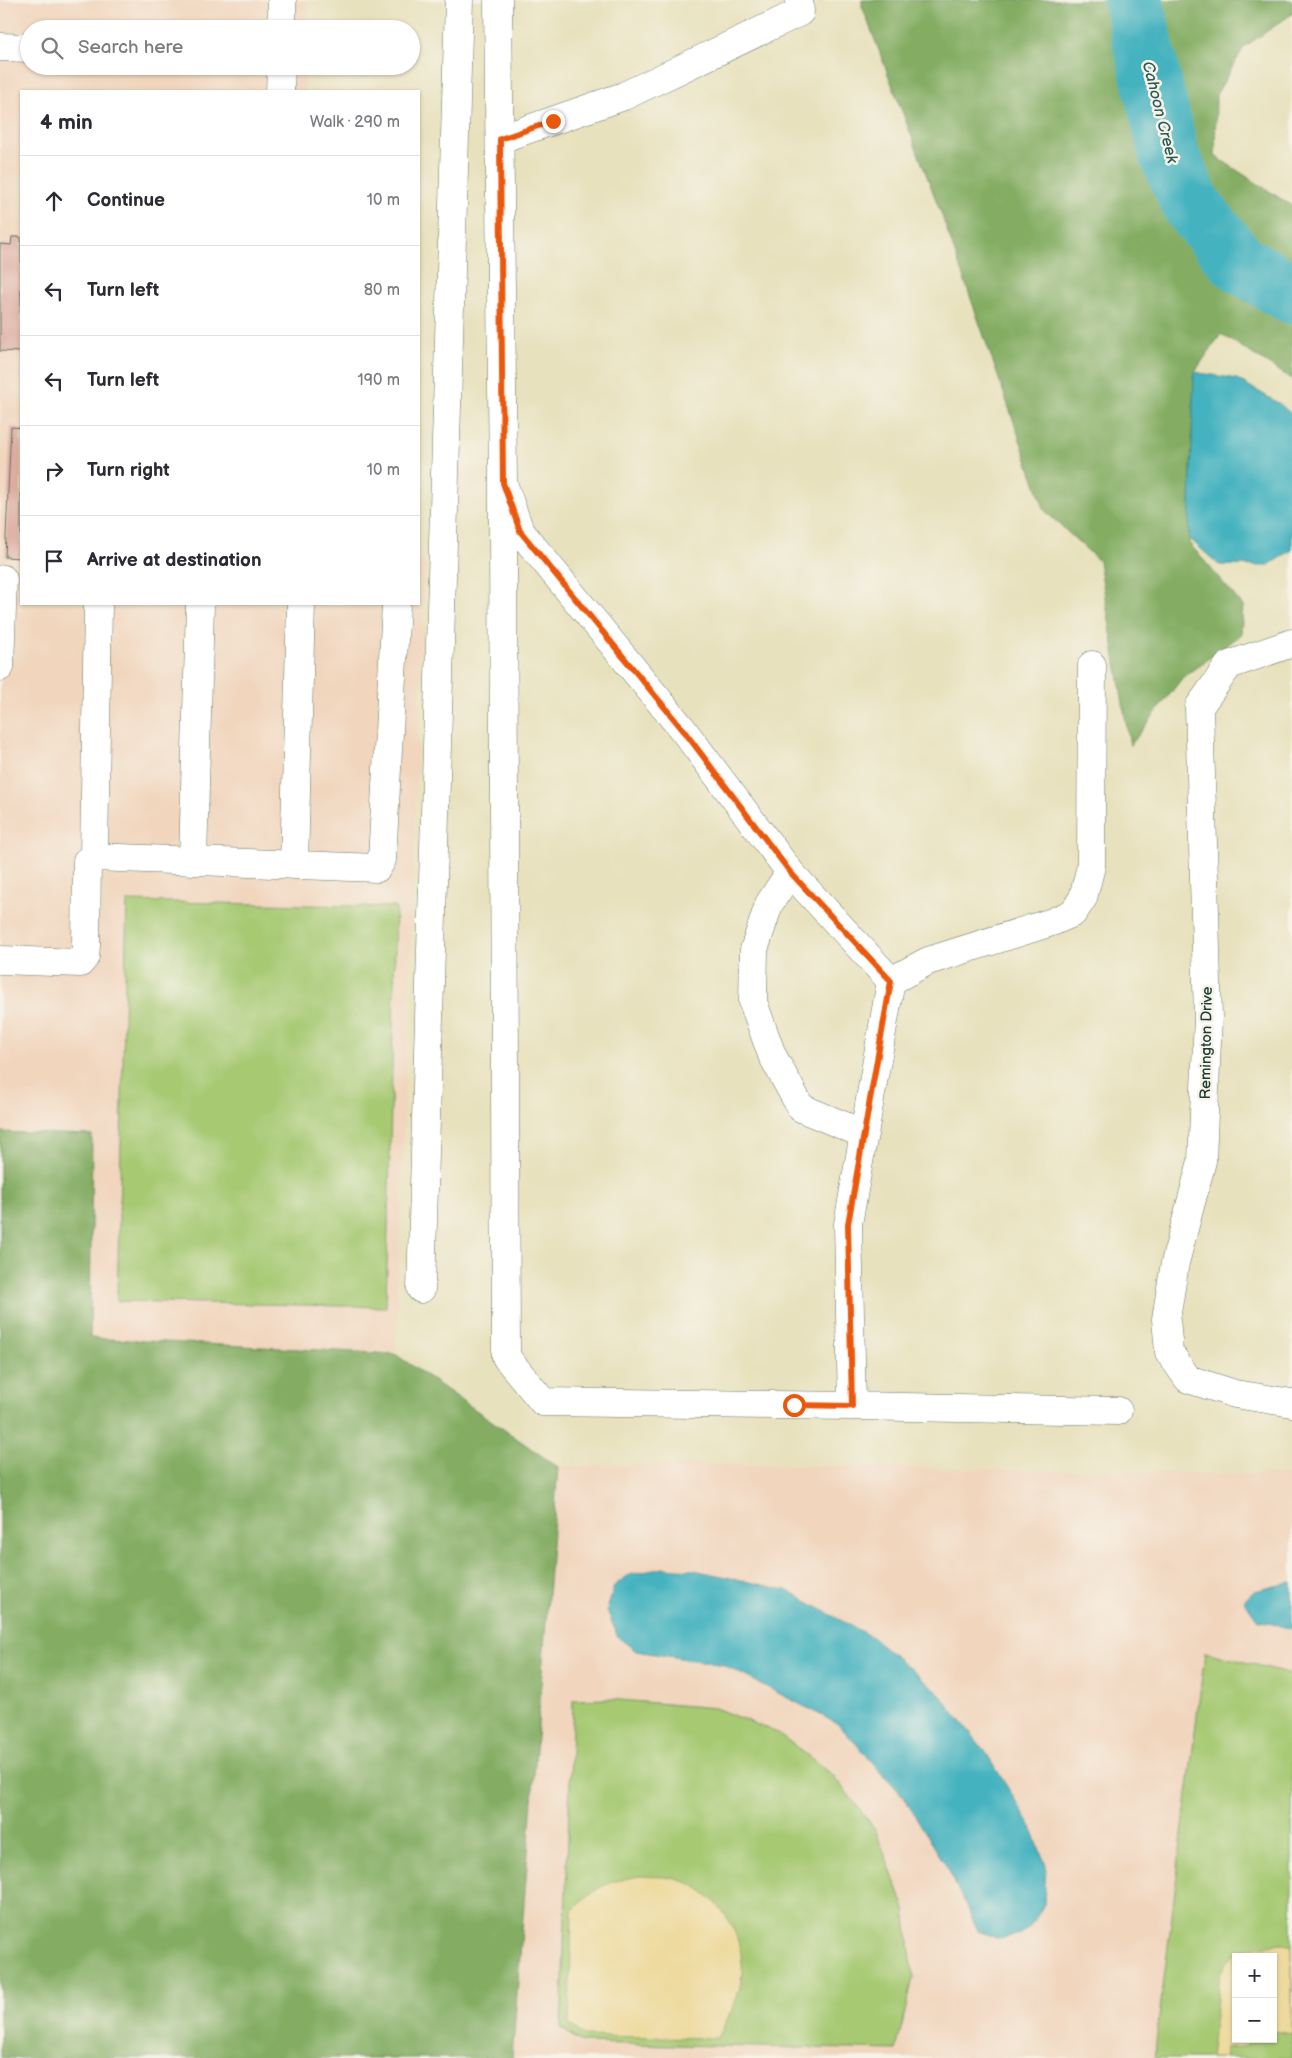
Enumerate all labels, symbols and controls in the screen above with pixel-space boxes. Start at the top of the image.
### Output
search box [20,20,420,75]
icon: search [38,34,66,62]
text: Search here [78,36,183,59]
water label: Cahoon Creek [1138,59,1182,167]
text: 4 min [40,110,93,135]
route end [542,110,565,133]
text: Walk · 290 m [310,113,400,132]
icon: ahead [40,187,68,215]
text: Continue [87,189,165,212]
text: 10 m [367,191,400,210]
icon: left [40,277,68,305]
text: Turn left [87,279,159,302]
text: 80 m [364,281,400,300]
icon: left [40,367,68,395]
text: Turn left [87,369,159,392]
text: 190 m [358,371,400,390]
icon: right [40,457,68,485]
text: Turn right [87,459,170,482]
text: 10 m [367,461,400,480]
icon: arrive [40,547,68,575]
text: Arrive at destination [87,549,262,572]
street label: Remington Drive [1196,986,1217,1100]
route start [783,1394,806,1417]
map controls [1232,1953,1277,2043]
button: + [1232,1953,1277,1998]
button: − [1232,1998,1277,2043]

